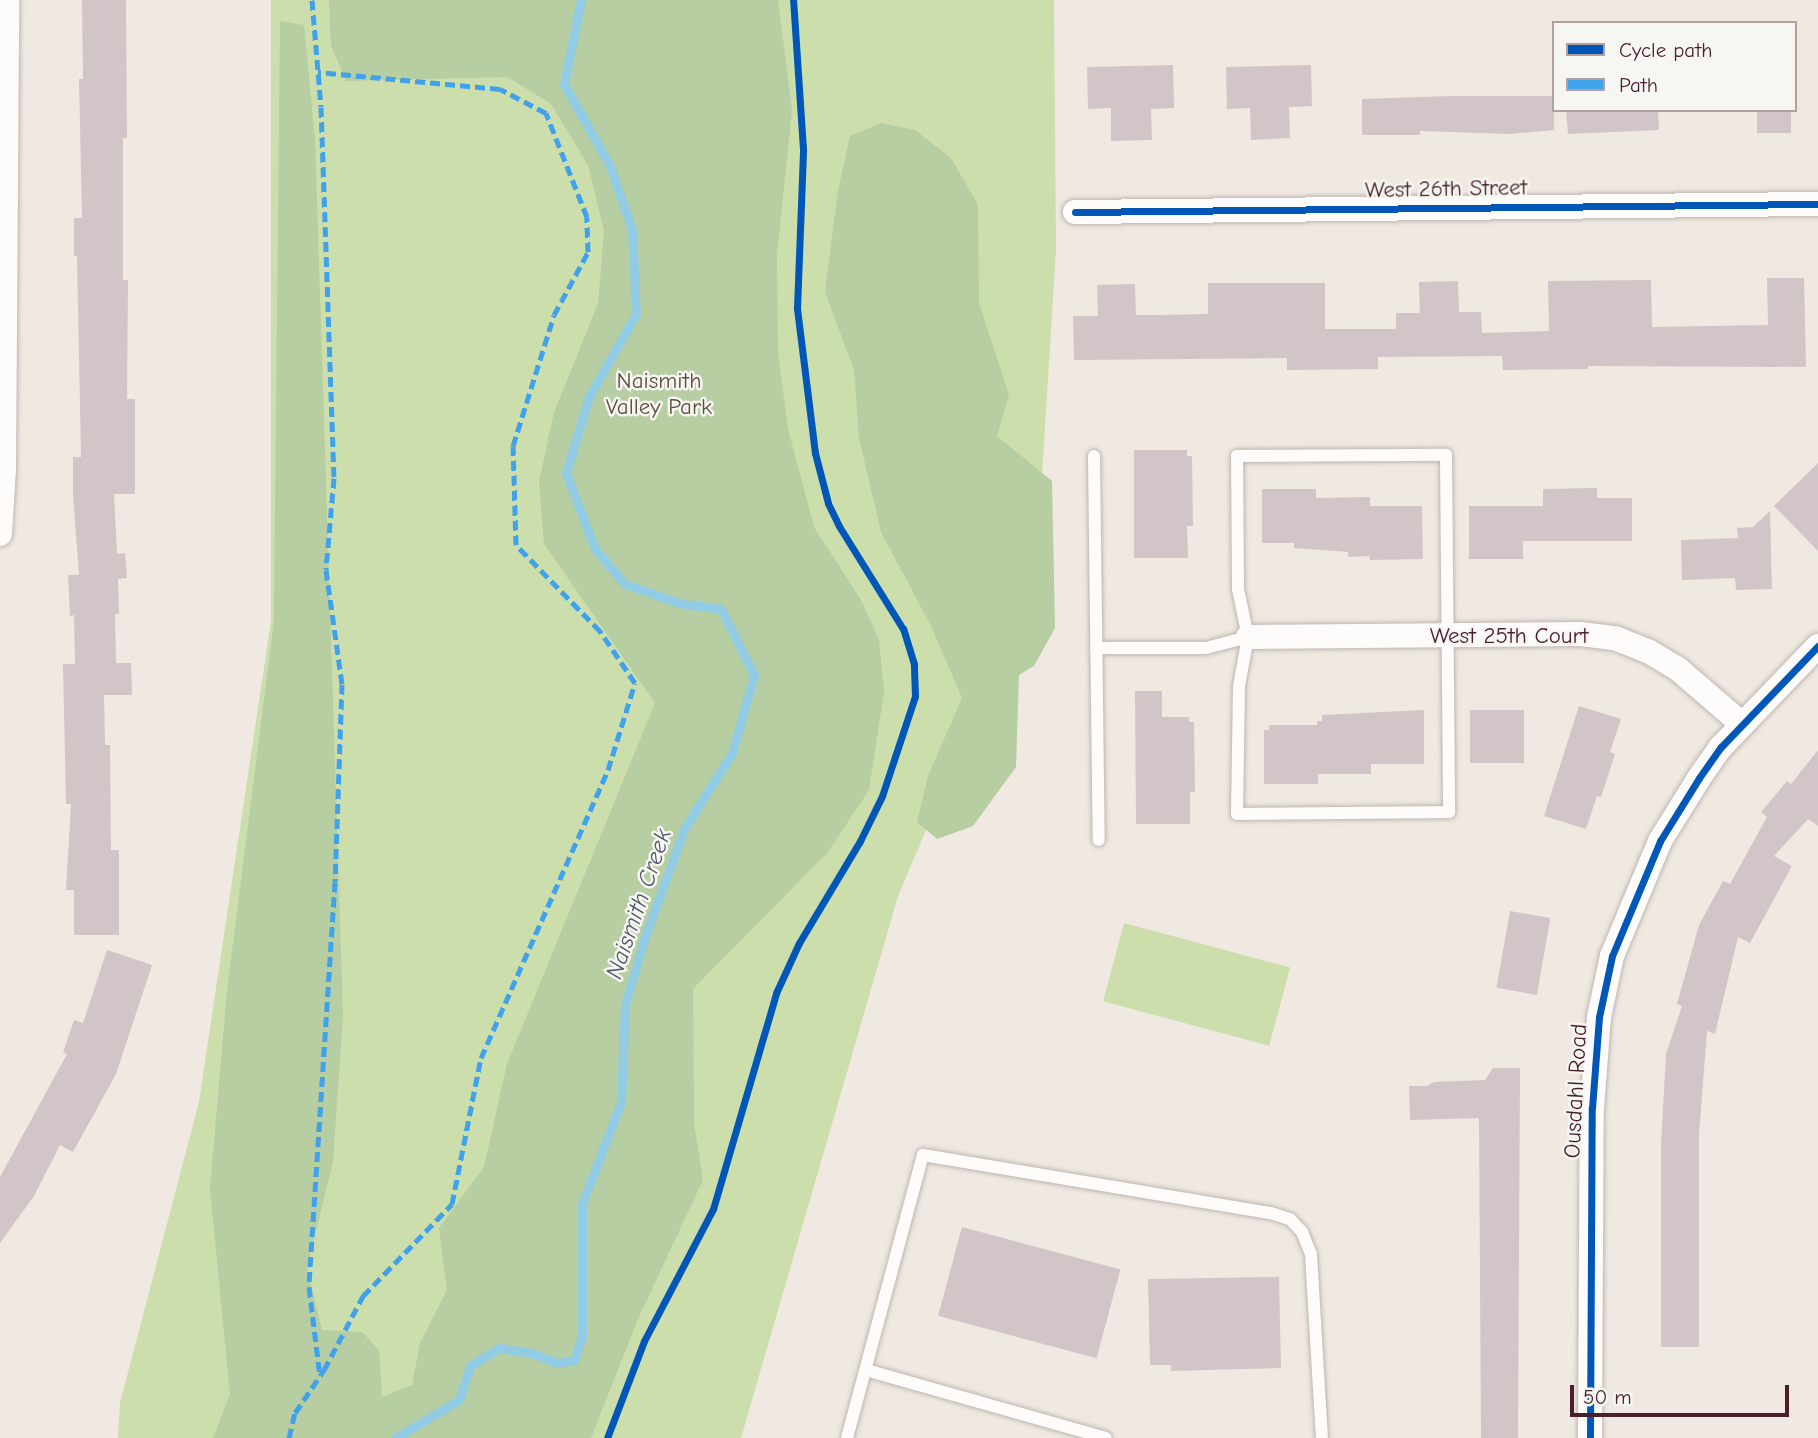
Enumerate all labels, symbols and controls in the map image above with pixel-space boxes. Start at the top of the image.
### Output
legend [1552,21,1797,112]
text: Cycle path [1619,38,1712,62]
text: Path [1619,73,1658,97]
street label: West 26th Street [1365,174,1527,204]
park label: Naismith Valley Park [606,367,712,421]
street label: West 25th Court [1430,622,1588,650]
water label: Naismith Creek [600,825,678,983]
street label: Ousdahl Road [1559,1023,1593,1159]
scale bar [1573,1372,1792,1416]
text: 50 m [1583,1385,1632,1409]

